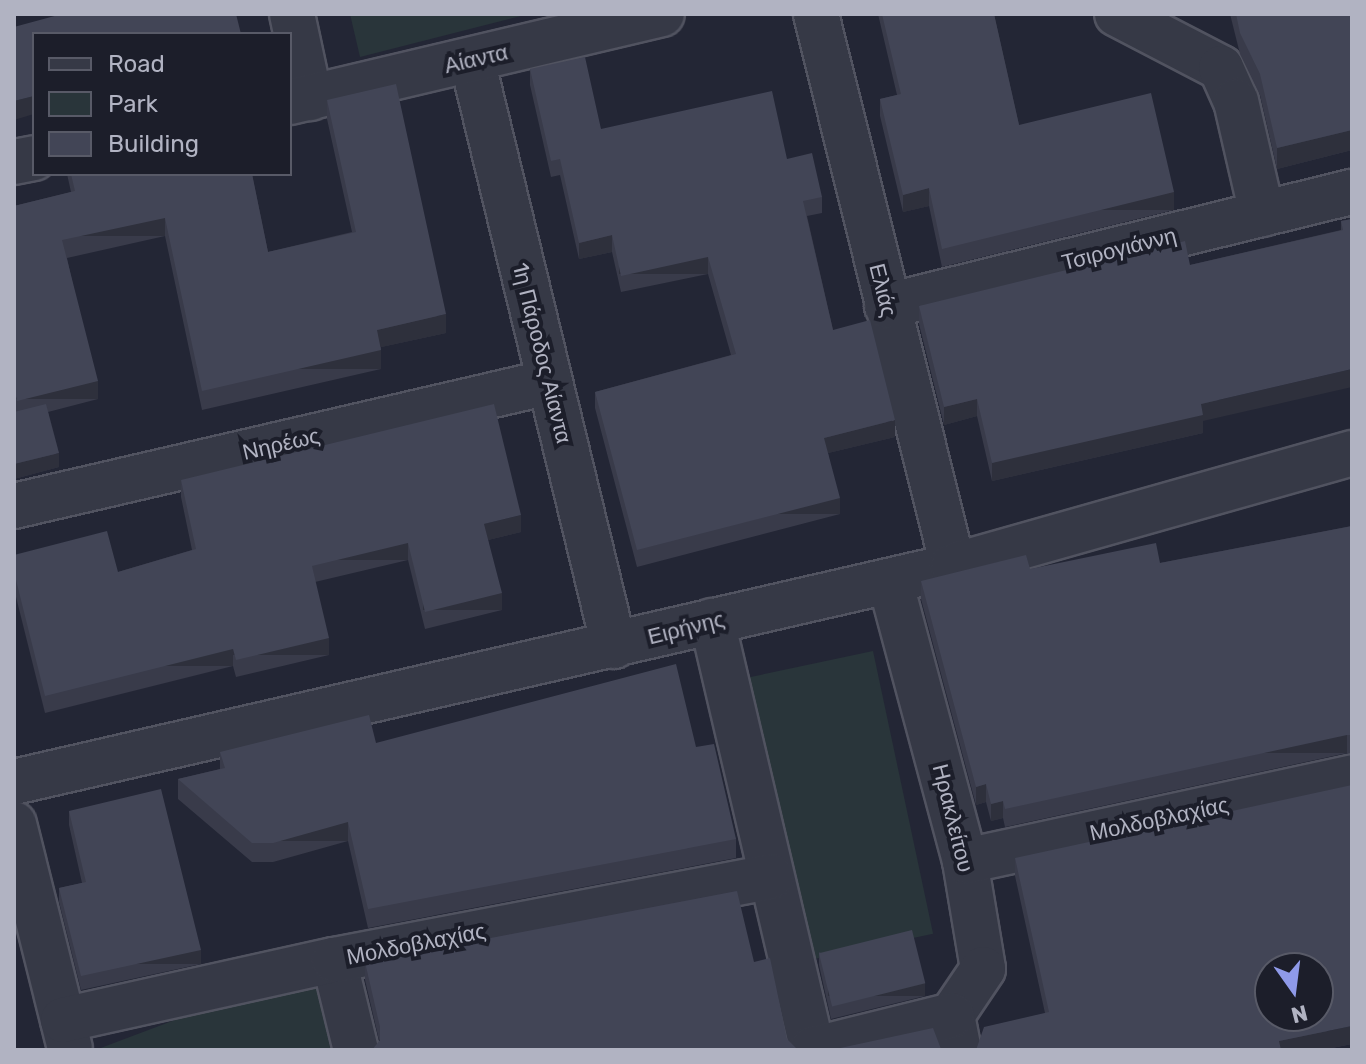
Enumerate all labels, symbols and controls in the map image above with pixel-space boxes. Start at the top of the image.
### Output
legend [32,32,292,176]
street label: Αίαντα [442,39,510,79]
text: Road [108,50,165,78]
text: Park [108,90,158,118]
text: Building [108,130,199,158]
street label: Τσιρογιάννη [1059,222,1179,276]
street label: 1η Πάροδος Αίαντα [507,260,577,446]
street label: Ελιάς [864,261,902,319]
street label: Νηρέως [240,422,322,466]
street label: Ειρήνης [645,606,727,650]
street label: Ηρακλείτου [927,761,979,875]
street label: Μολδοβλαχίας [1087,791,1231,847]
street label: Μολδοβλαχίας [344,918,488,970]
north arrow [1254,952,1334,1032]
text: N [1289,999,1310,1029]

